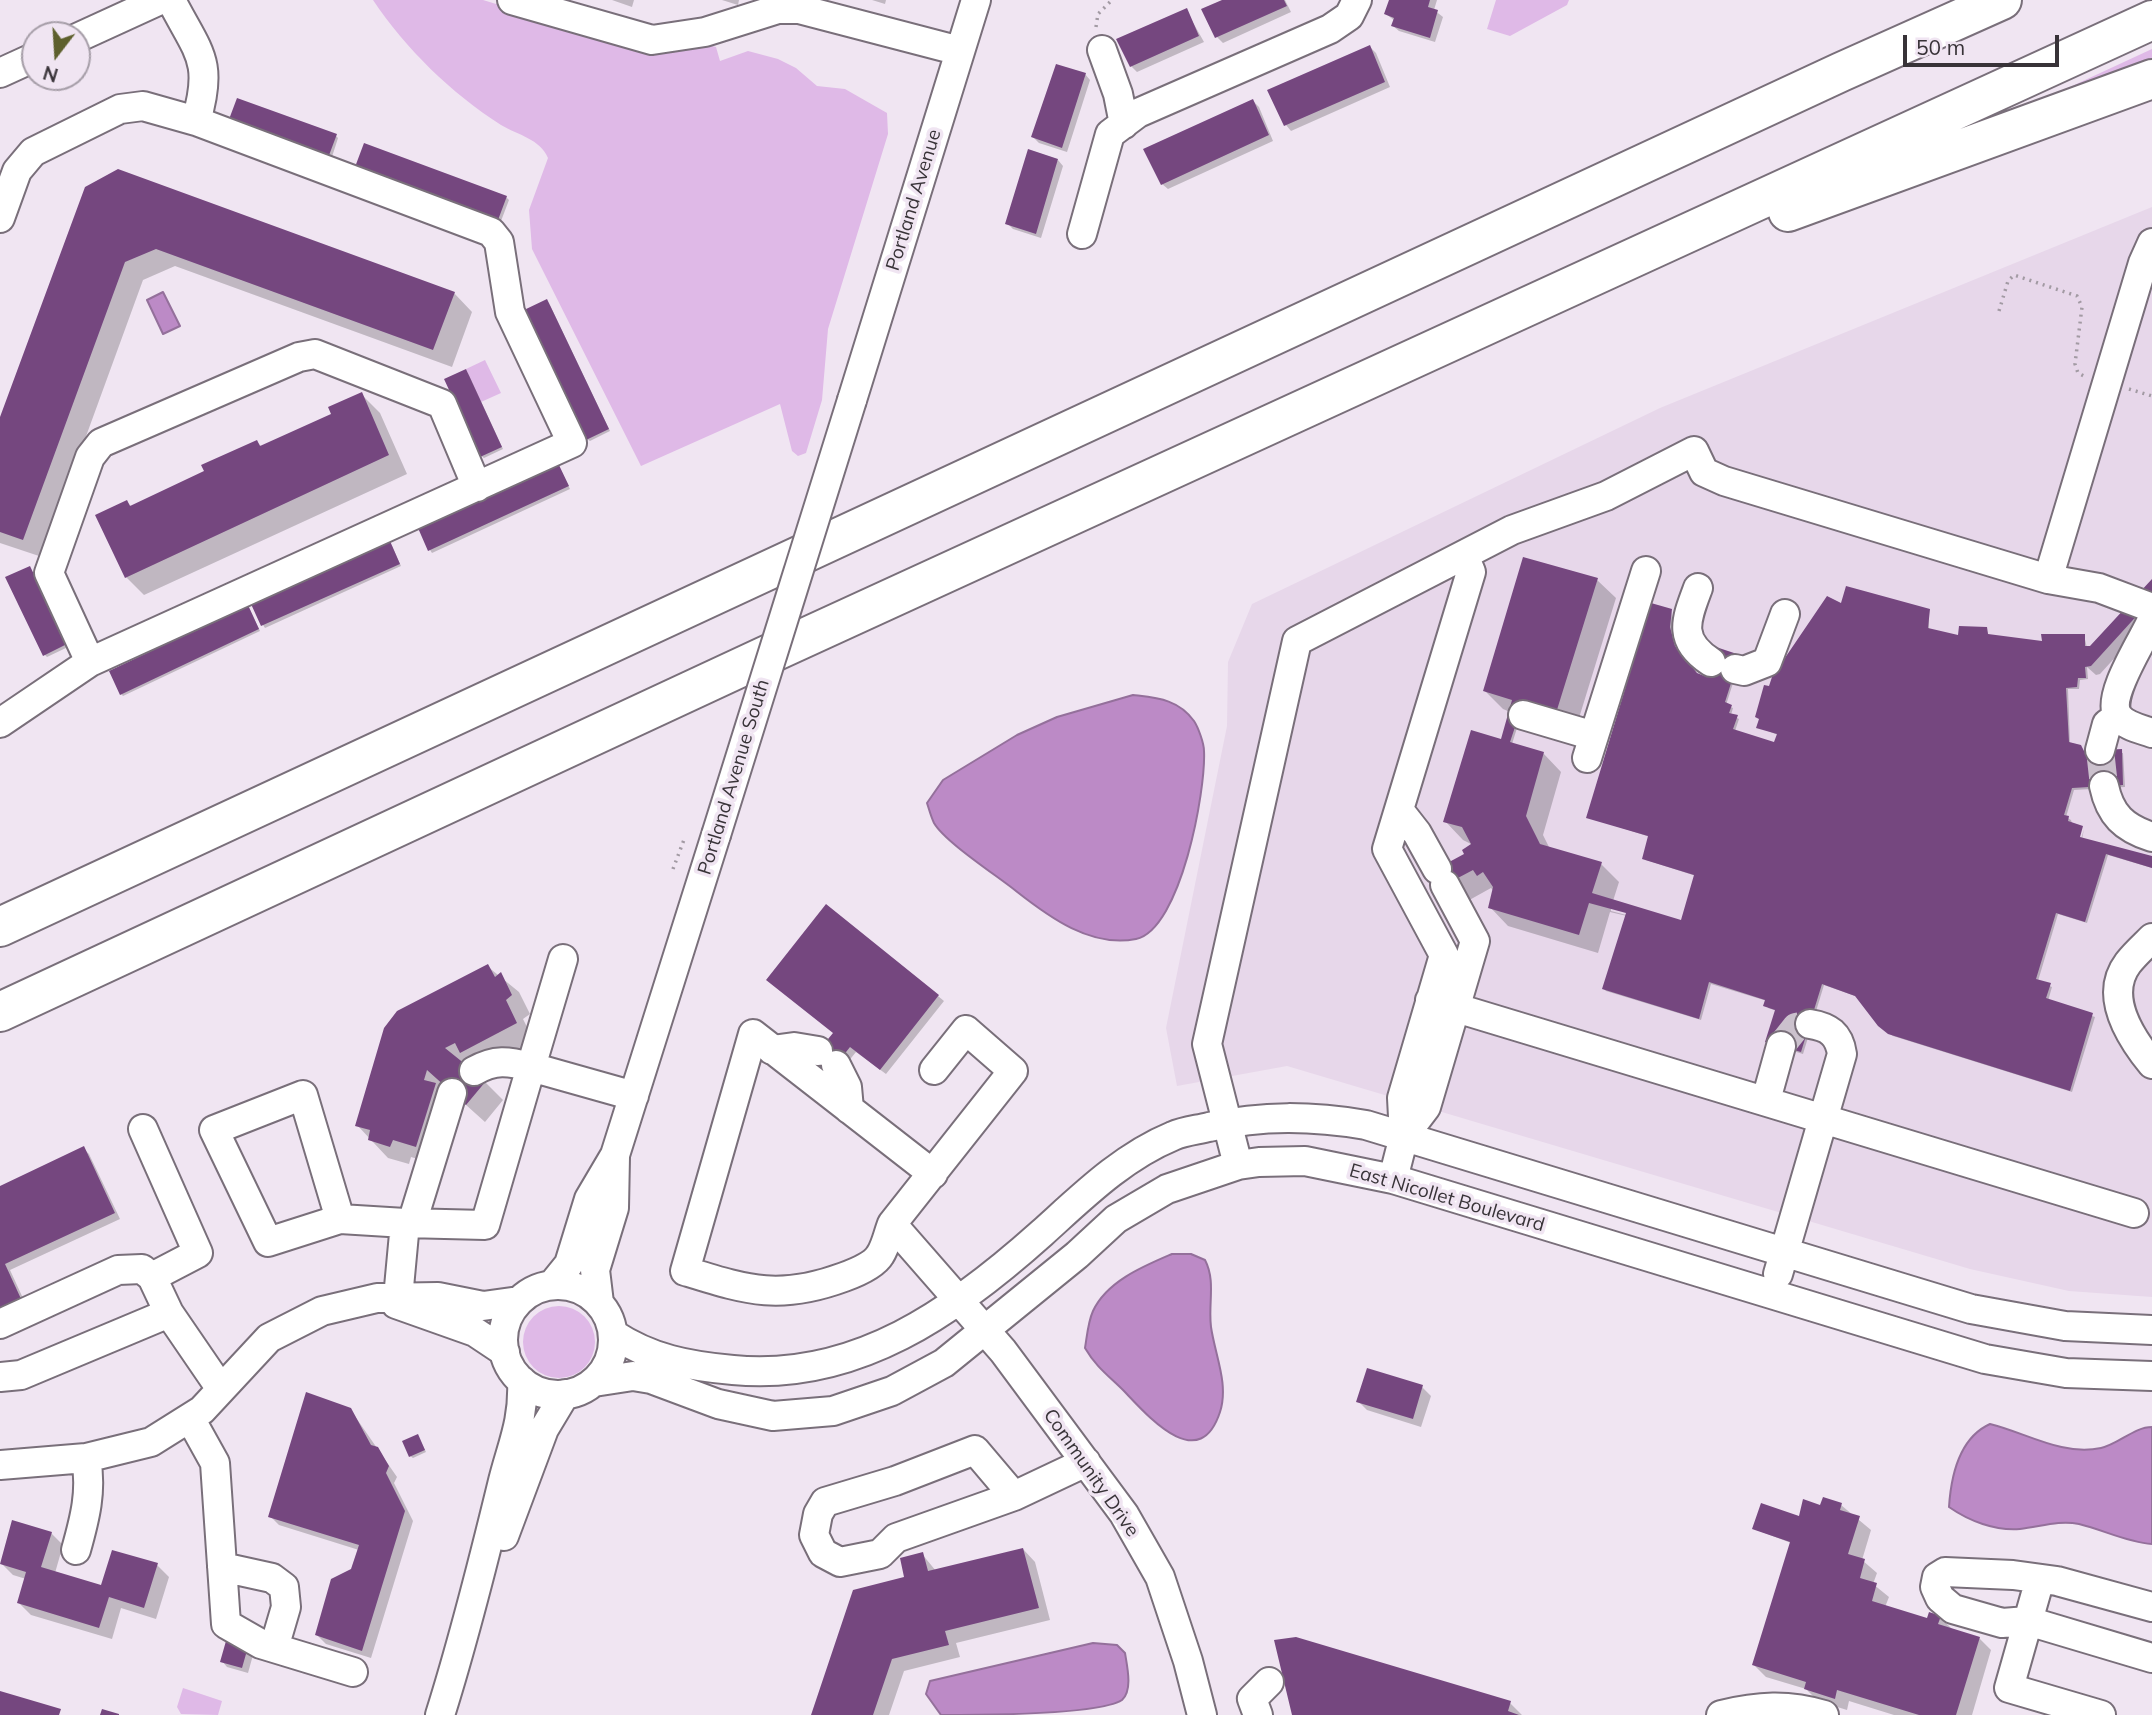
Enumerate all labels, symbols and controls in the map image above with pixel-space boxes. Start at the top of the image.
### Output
north arrow [21,21,91,91]
scale bar [1907,21,2063,65]
text: 50 m [1916,34,1965,60]
text: N [40,61,61,88]
street label: Portland Avenue [882,127,946,273]
street label: Portland Avenue South [693,677,775,877]
street label: East Nicollet Boulevard [1347,1159,1547,1237]
street label: Community Drive [1038,1405,1144,1541]

